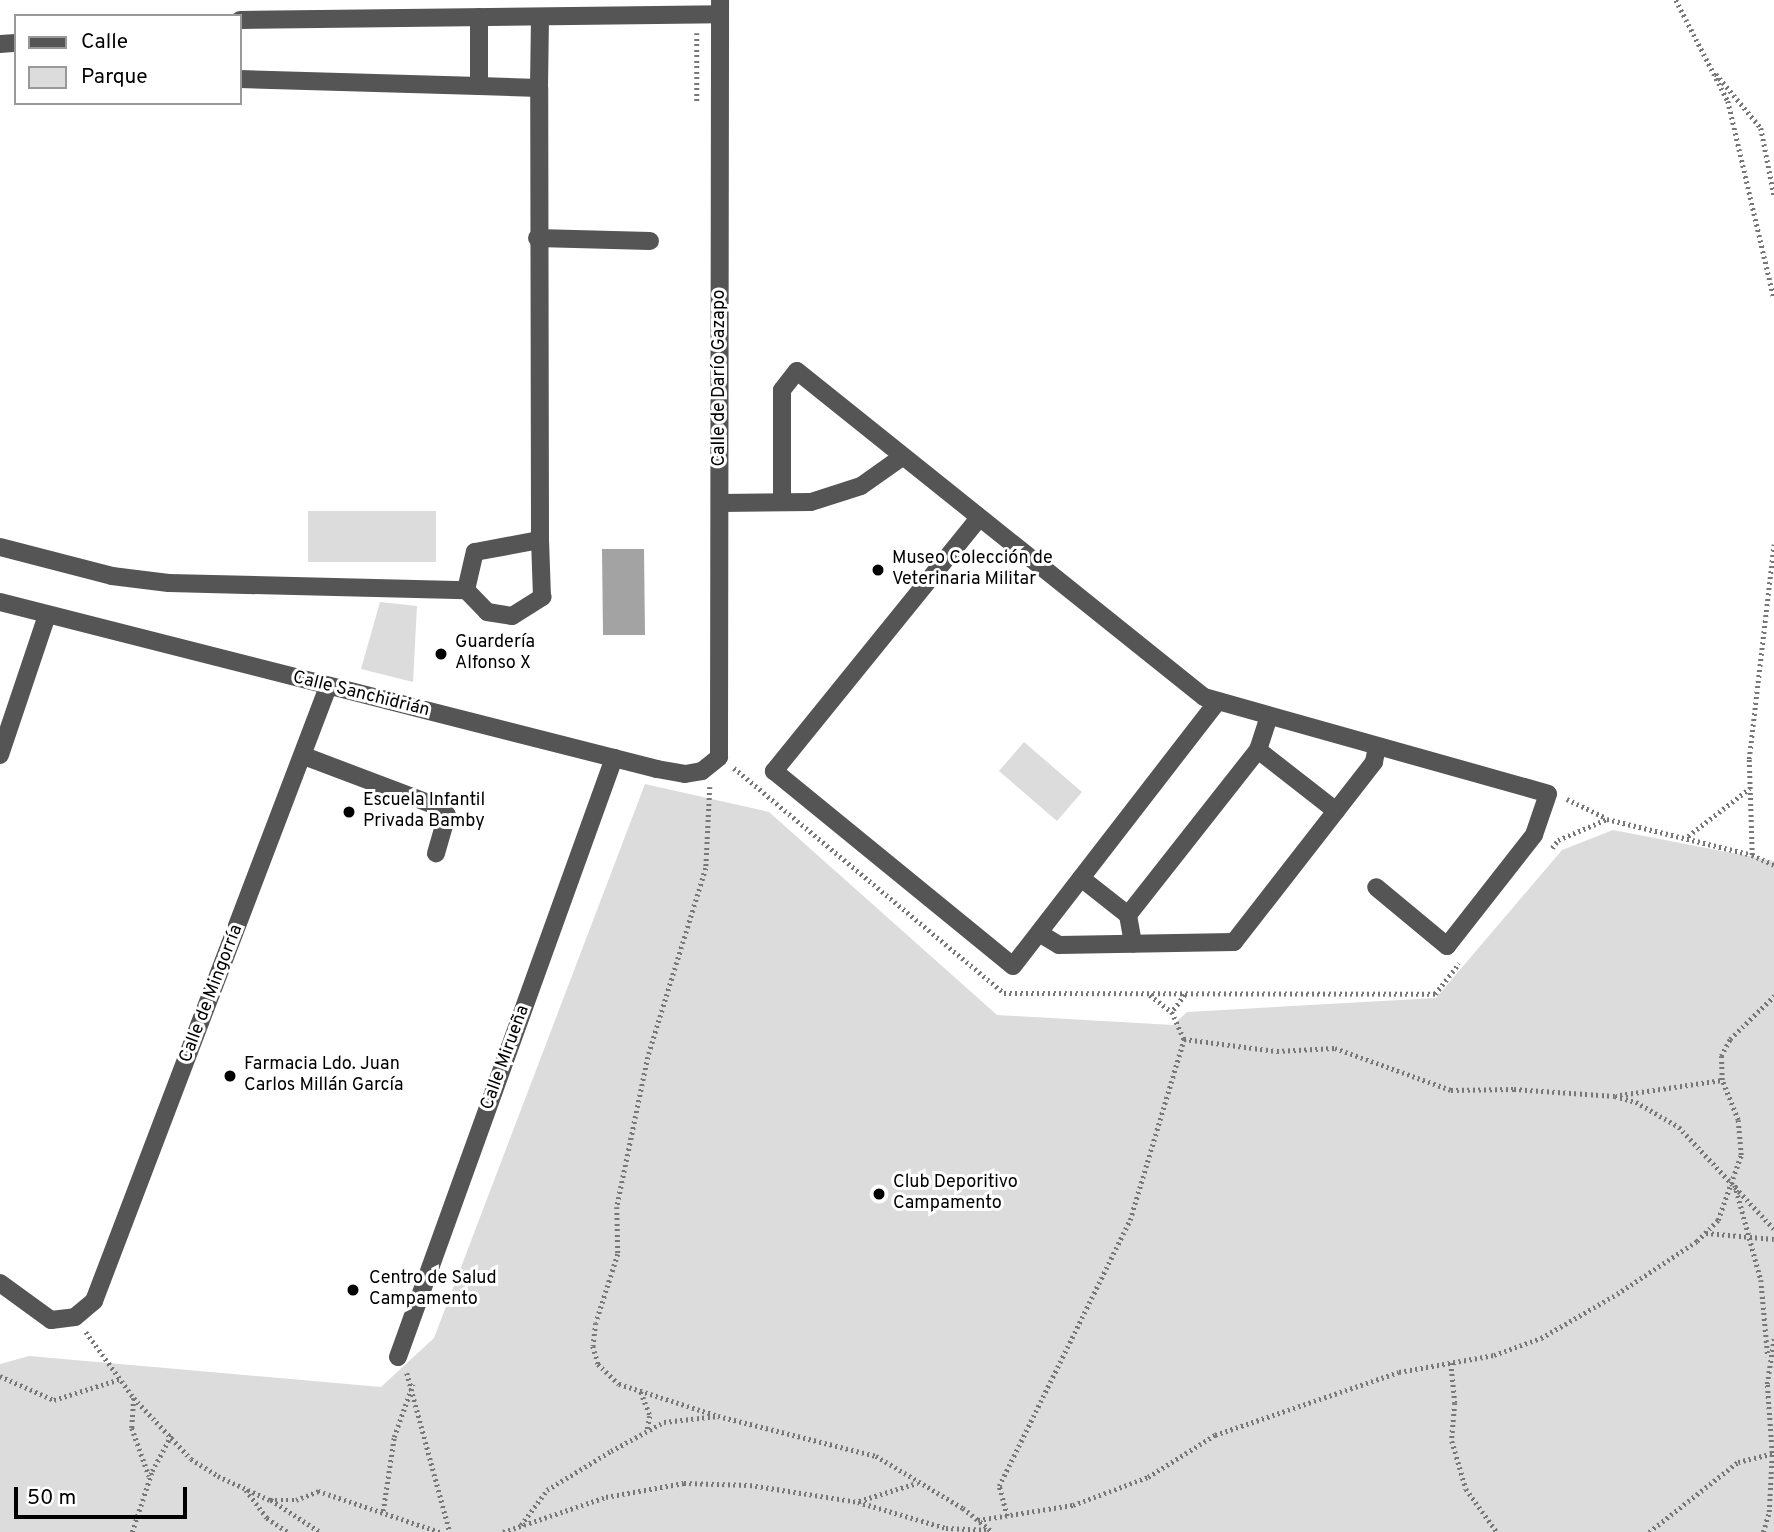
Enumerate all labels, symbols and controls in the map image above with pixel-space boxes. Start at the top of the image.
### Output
legend [14,14,242,105]
text: Calle [81,29,128,56]
text: Parque [81,64,148,91]
street label: Calle de Darío Gazapo [709,289,731,467]
place label: Museo Colección de Veterinaria Militar [892,549,1053,592]
marker: Museo Colección de Veterinaria Militar [870,562,886,578]
place label: Guardería Alfonso X [455,633,535,676]
marker: Guardería Alfonso X [433,646,449,662]
street label: Calle Sanchidrián [290,668,432,722]
place label: Escuela Infantil Privada Bamby [363,791,485,834]
marker: Escuela Infantil Privada Bamby [341,804,357,820]
street label: Calle de Mingorría [176,922,248,1066]
street label: Calle Mirueña [477,1003,535,1113]
place label: Farmacia Ldo. Juan Carlos Millán García [244,1055,403,1098]
marker: Farmacia Ldo. Juan Carlos Millán García [222,1068,238,1084]
place label: Club Deporitivo Campamento [893,1173,1018,1216]
marker: Club Deporitivo Campamento [871,1186,887,1202]
place label: Centro de Salud Campamento [369,1269,497,1312]
marker: Centro de Salud Campamento [343,1280,363,1300]
scale bar [18,1472,191,1516]
text: 50 m [27,1485,76,1512]

